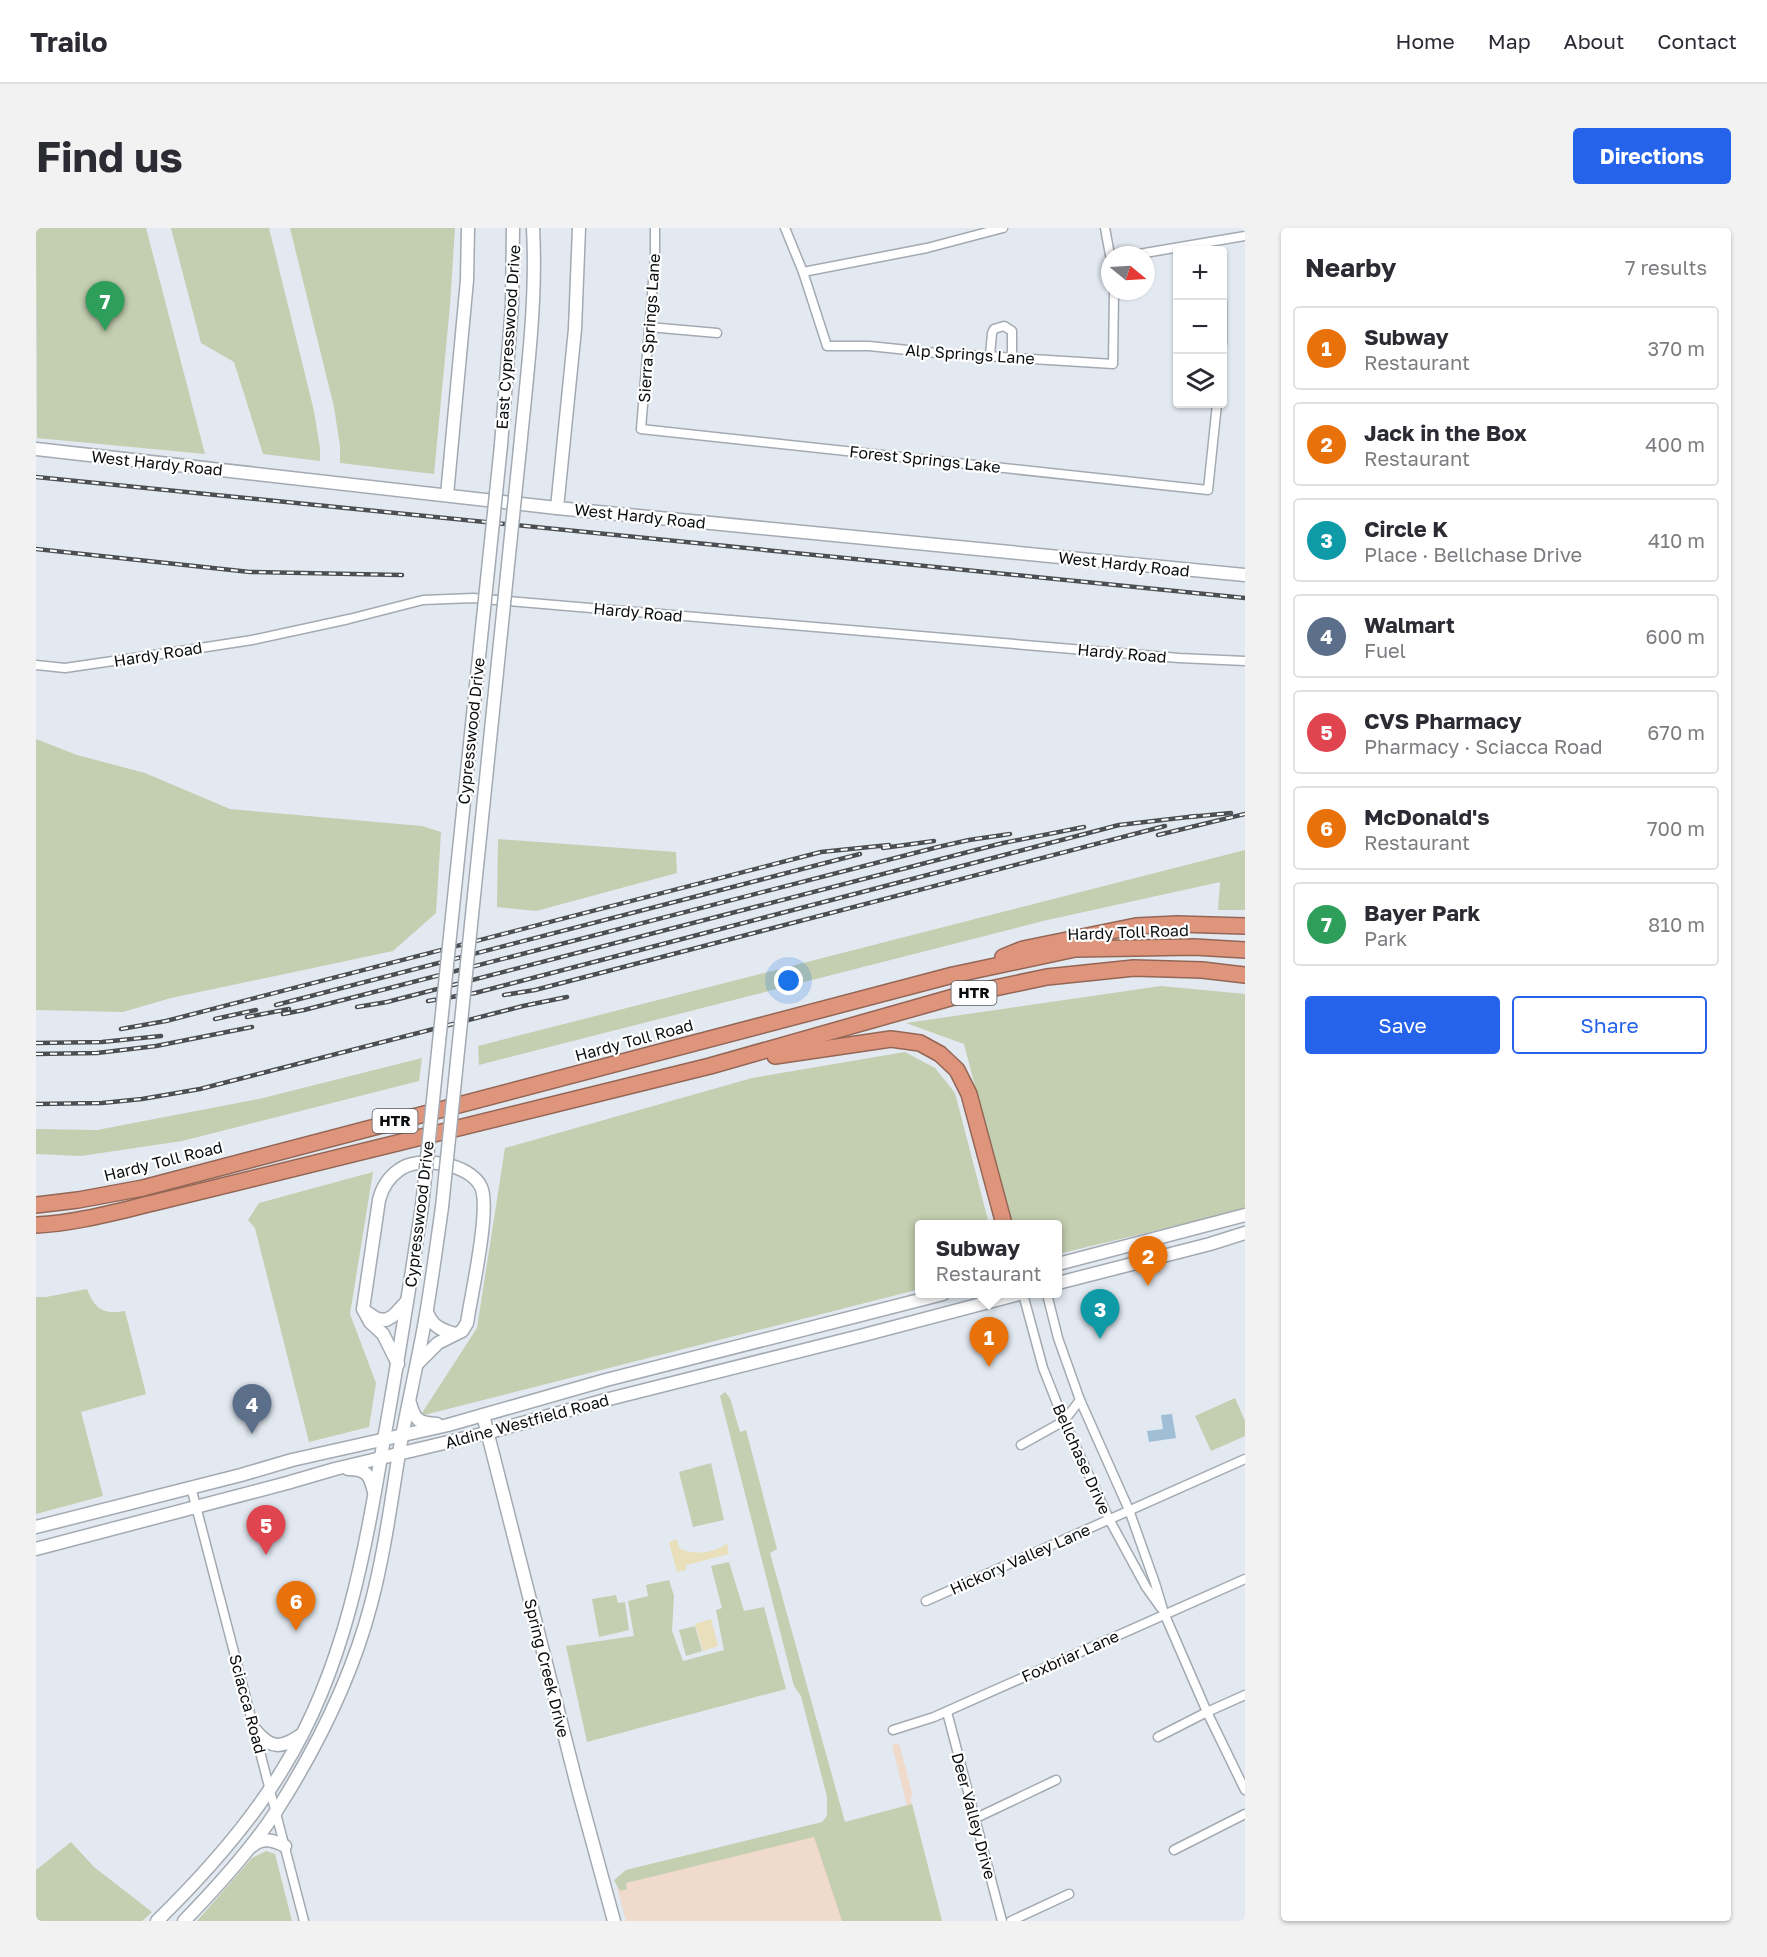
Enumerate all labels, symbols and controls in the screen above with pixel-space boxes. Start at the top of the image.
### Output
text: Trailo [30,25,108,58]
text: Home [1395,28,1455,54]
text: Map [1488,28,1531,54]
text: About [1564,28,1624,54]
text: Contact [1657,28,1737,54]
button: Directions [1573,128,1731,184]
text: Find us [36,131,183,181]
street label: East Cypresswood Drive [492,244,524,430]
north arrow [1101,246,1155,300]
map controls [1173,246,1227,408]
button: + [1173,246,1227,300]
text: Nearby [1305,252,1396,283]
street label: Sierra Springs Lane [634,253,664,403]
text: 7 results [1625,255,1707,279]
pin: 7 [86,282,124,331]
button: − [1173,300,1227,354]
text: Subway [1364,323,1449,350]
text: 1 [1321,336,1332,360]
text: 370 m [1648,336,1705,360]
street label: Alp Springs Lane [905,340,1035,368]
text: Restaurant [1364,350,1470,374]
button: layers [1173,354,1227,408]
text: Jack in the Box [1364,419,1527,446]
text: 2 [1320,432,1333,456]
text: 400 m [1645,432,1705,456]
street label: Forest Springs Lake [848,441,1002,477]
street label: West Hardy Road [90,446,224,480]
text: Restaurant [1364,446,1470,470]
street label: West Hardy Road [573,499,707,533]
text: Circle K [1364,515,1448,542]
text: 3 [1320,528,1333,552]
text: 410 m [1648,528,1705,552]
text: Place · Bellchase Drive [1364,542,1582,566]
street label: West Hardy Road [1057,547,1191,581]
street label: Hardy Road [593,598,683,626]
text: Walmart [1364,611,1455,638]
text: 4 [1320,624,1333,648]
text: 600 m [1645,624,1705,648]
street label: Hardy Road [112,637,204,671]
text: Fuel [1364,638,1406,662]
street label: Hardy Road [1077,639,1167,667]
street label: Cypresswood Drive [453,657,489,805]
text: CVS Pharmacy [1364,707,1522,734]
text: 5 [1320,720,1333,744]
text: 670 m [1647,720,1705,744]
text: Pharmacy · Sciacca Road [1364,734,1603,758]
text: McDonald's [1364,803,1490,830]
text: 6 [1320,816,1333,840]
text: 700 m [1647,816,1705,840]
text: Restaurant [1364,830,1470,854]
text: Bayer Park [1364,899,1480,926]
text: 7 [1321,912,1332,936]
text: 810 m [1648,912,1705,936]
street label: Hardy Toll Road [1067,920,1189,944]
text: Park [1364,926,1407,950]
your location [774,966,803,995]
road number: HTR [952,981,996,1005]
button: Save [1305,996,1500,1054]
button: Share [1512,996,1707,1054]
street label: Hardy Toll Road [573,1015,695,1065]
road number: HTR [372,1109,418,1133]
street label: Hardy Toll Road [102,1137,224,1185]
street label: Cypresswood Drive [400,1140,438,1288]
popup [915,1220,1062,1298]
text: Subway [936,1234,1020,1261]
pin: 2 [1128,1236,1168,1286]
text: Restaurant [936,1261,1042,1285]
pin: 3 [1080,1290,1120,1339]
pin: 1 [970,1318,1008,1367]
pin: 4 [232,1384,272,1434]
street label: Aldine Westfield Road [443,1389,611,1453]
street label: Bellchase Drive [1049,1401,1115,1517]
pin: 5 [246,1506,286,1555]
street label: Hickory Valley Lane [947,1519,1093,1599]
pin: 6 [276,1582,316,1631]
street label: Spring Creek Drive [520,1596,574,1740]
street label: Foxbriar Lane [1018,1626,1122,1686]
street label: Sciacca Road [225,1652,271,1756]
street label: Deer Valley Drive [947,1750,1001,1882]

